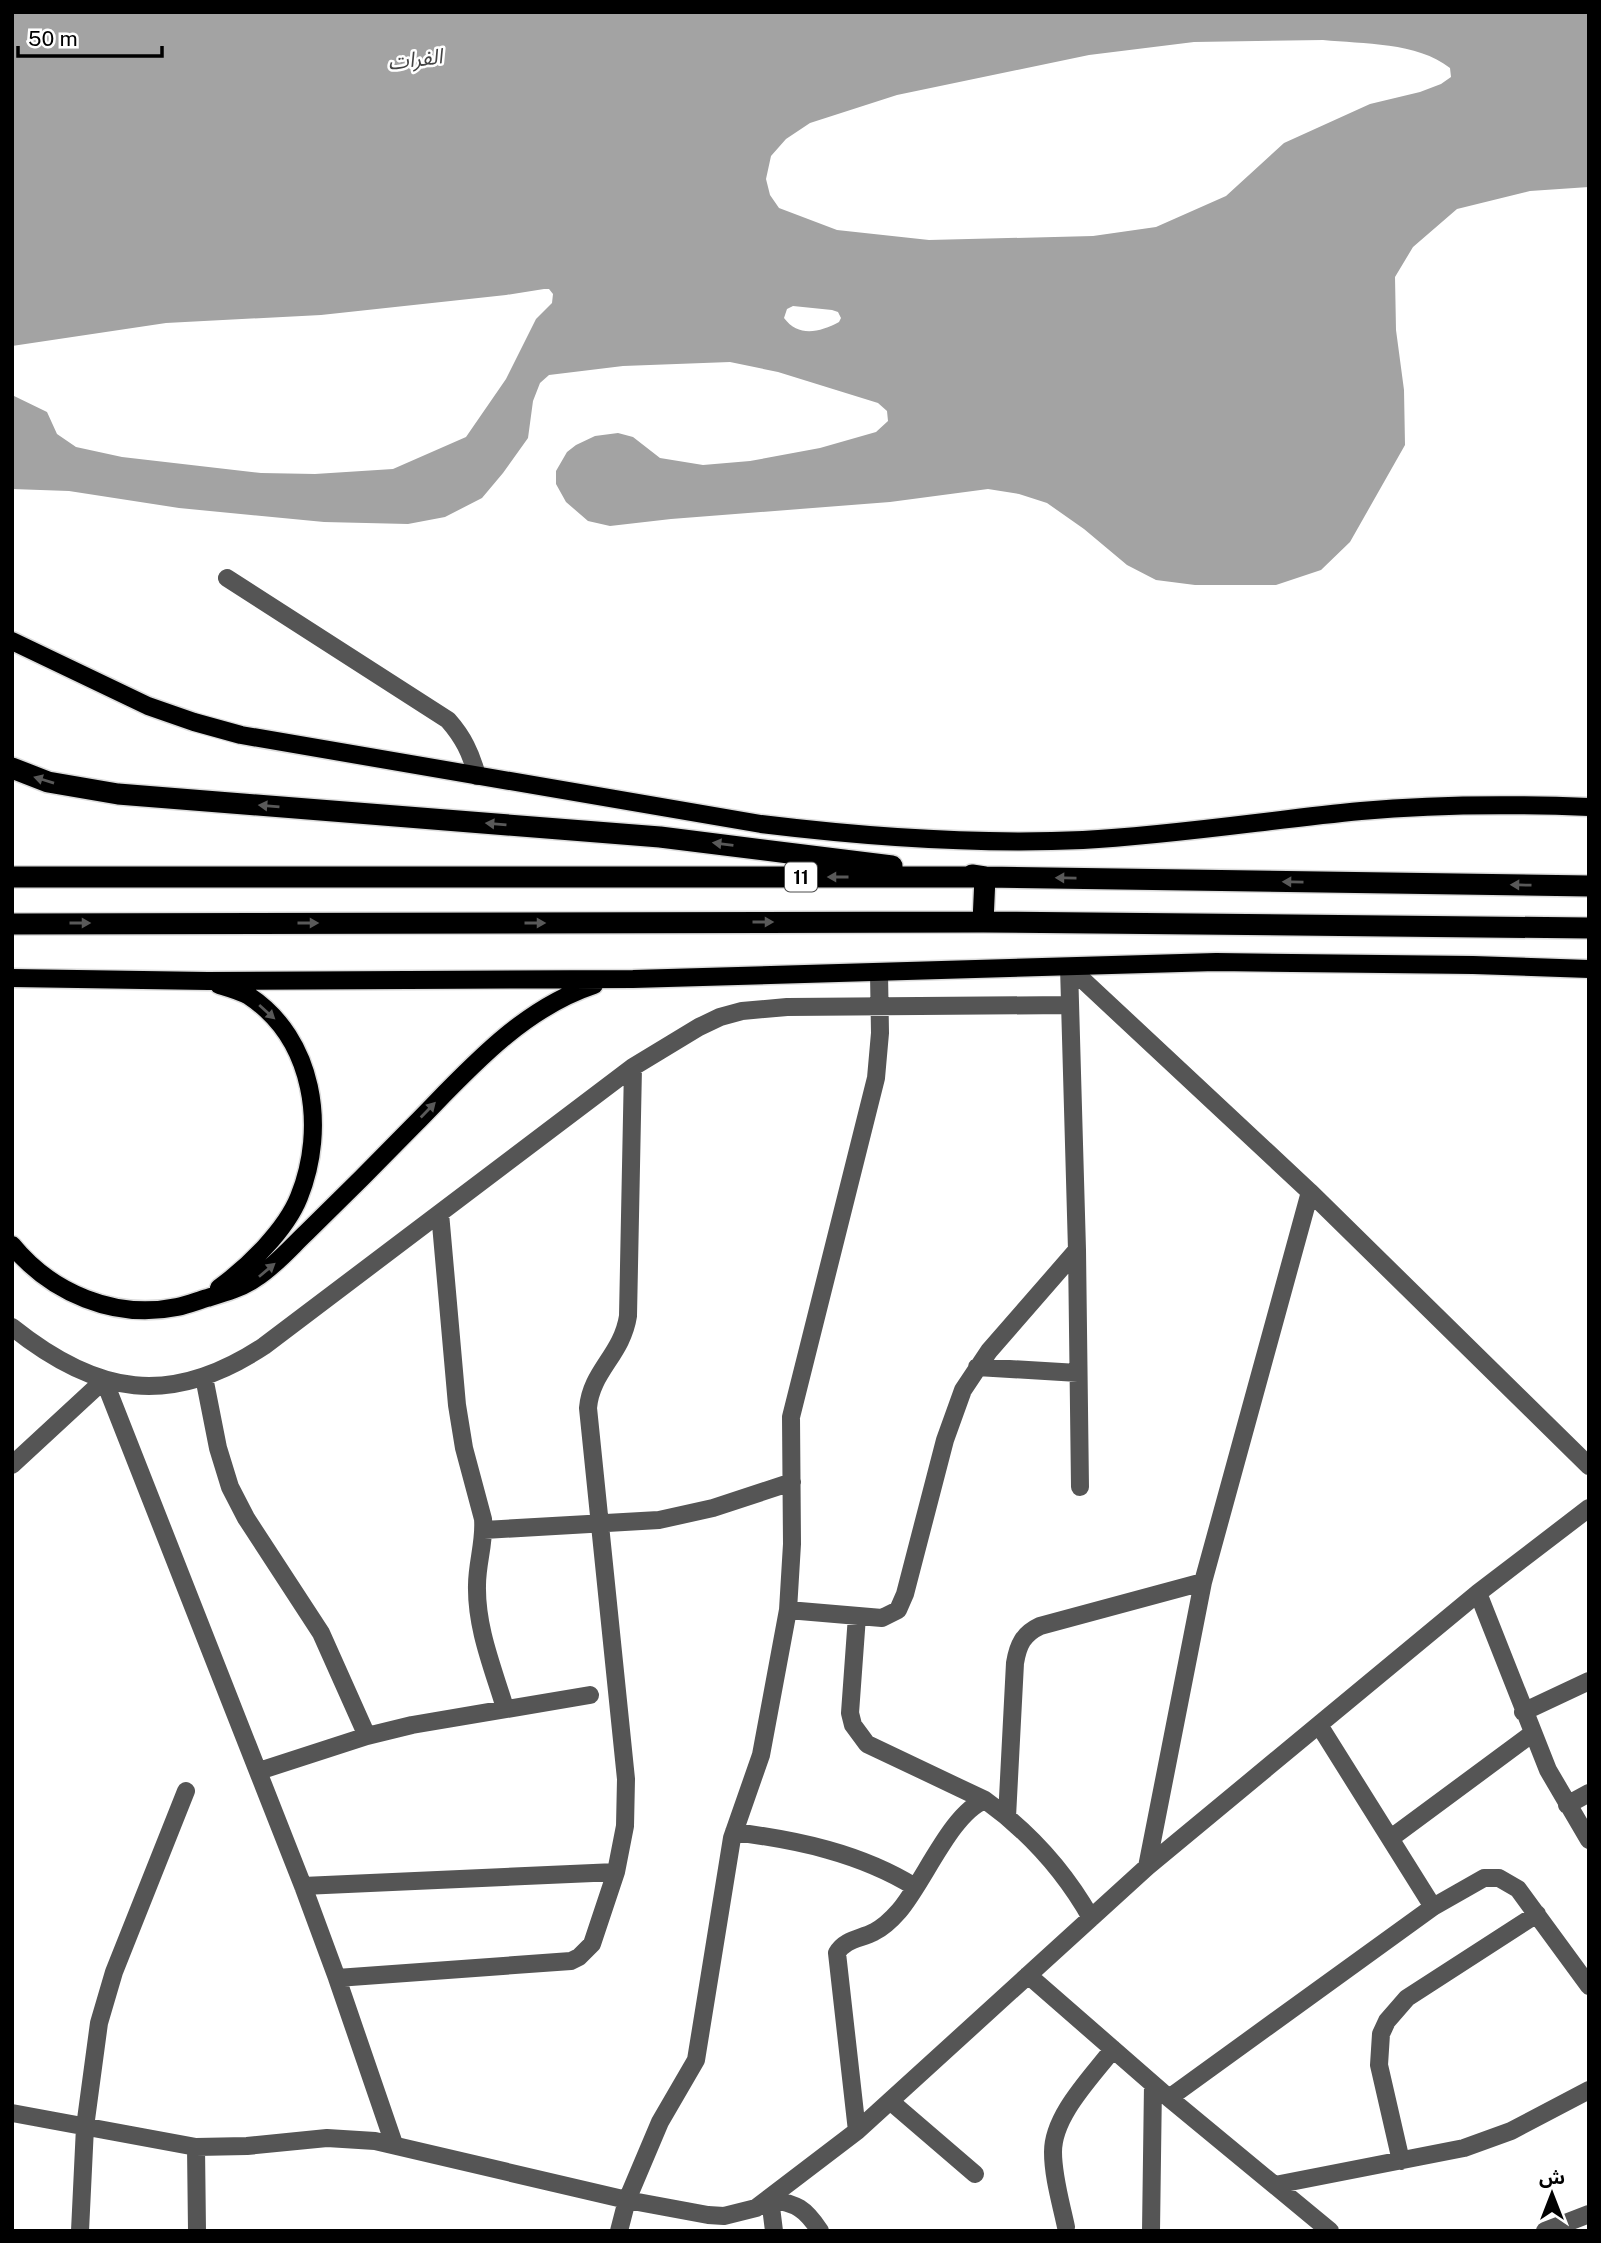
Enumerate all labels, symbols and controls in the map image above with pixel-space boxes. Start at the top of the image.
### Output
scale bar [18,14,161,58]
text: 50 m [28,26,78,51]
water label: الفرات [386,43,446,75]
one-way arrow [33,775,54,785]
one-way arrow [258,800,280,811]
one-way arrow [485,818,507,829]
one-way arrow [711,839,733,850]
road number: 11 [785,862,817,892]
one-way arrow [827,871,849,883]
one-way arrow [1054,872,1076,884]
one-way arrow [1282,876,1304,887]
one-way arrow [1509,879,1531,891]
one-way arrow [752,916,774,928]
one-way arrow [70,917,92,929]
one-way arrow [297,917,319,929]
one-way arrow [525,917,547,928]
one-way arrow [258,1004,276,1020]
one-way arrow [420,1102,437,1119]
one-way arrow [258,1263,275,1278]
north arrow [1517,2159,1587,2229]
text: ش [1539,2166,1565,2188]

